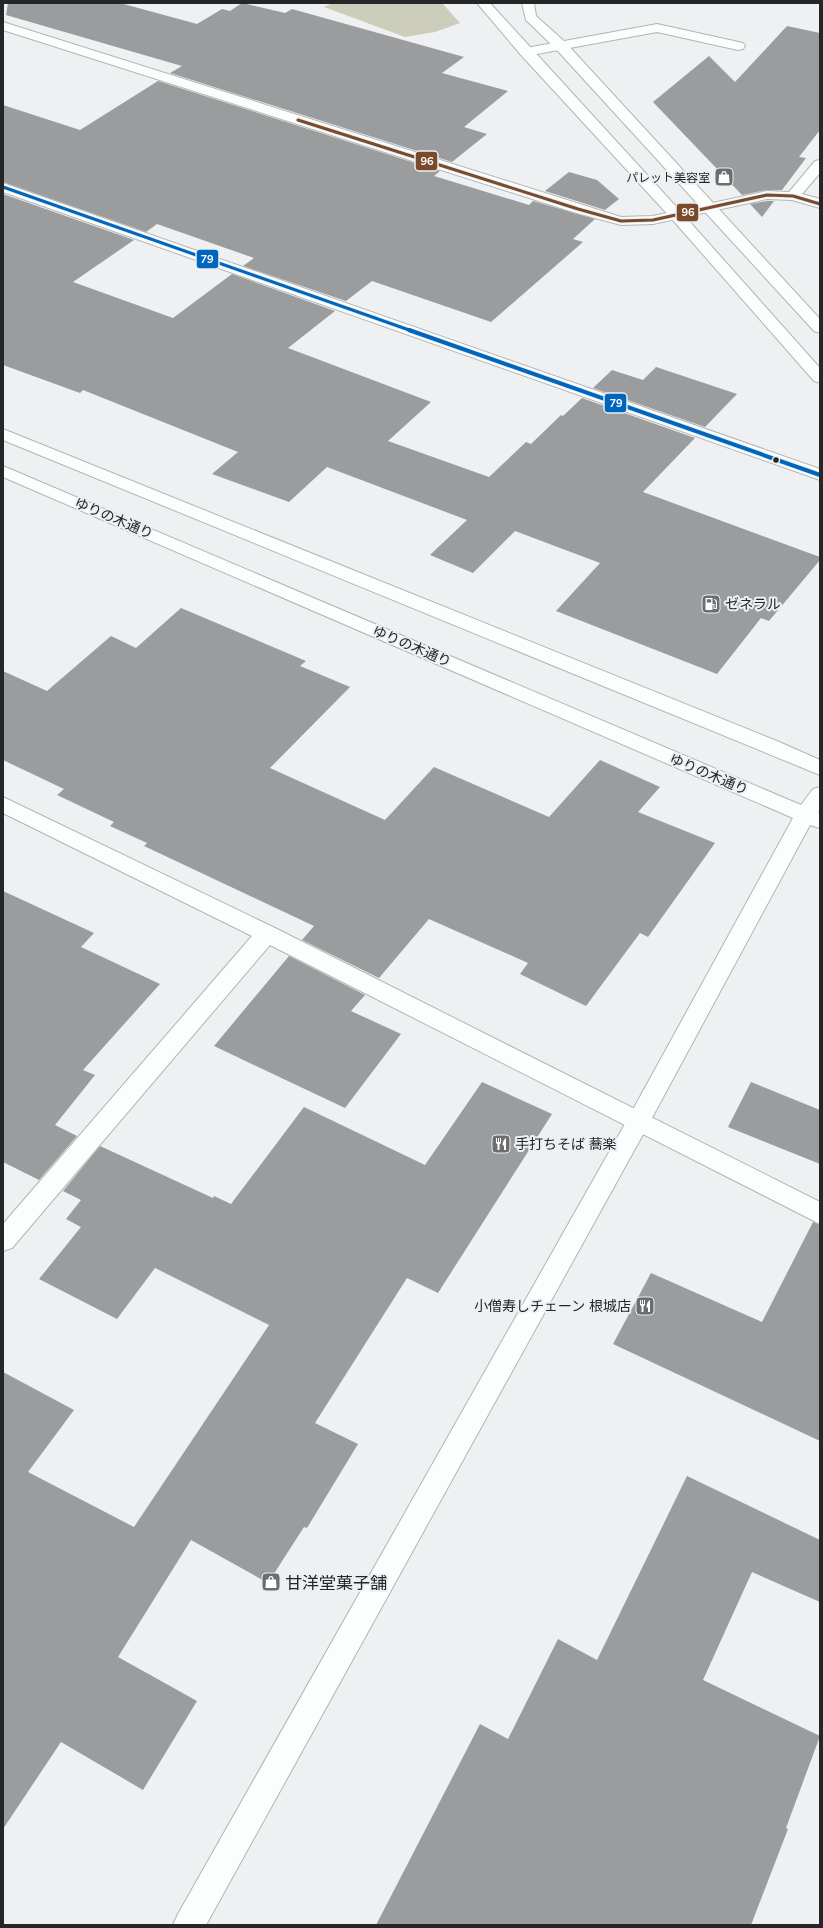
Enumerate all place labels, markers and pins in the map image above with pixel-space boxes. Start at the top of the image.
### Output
shop icon: パレット美容室 [713,166,735,188]
place label: パレット美容室 [626,170,710,185]
unlabelled marker [771,455,781,465]
fuel station icon: ゼネラル [700,593,722,615]
place label: ゼネラル [725,595,781,613]
restaurant icon: 手打ちそば 蕎楽 [490,1133,512,1155]
place label: 手打ちそば 蕎楽 [515,1135,617,1153]
restaurant icon: 小僧寿しチェーン 根城店 [634,1295,656,1317]
place label: 小僧寿しチェーン 根城店 [474,1297,631,1315]
shop icon: 甘洋堂菓子舗 [260,1571,282,1593]
place label: 甘洋堂菓子舗 [285,1572,387,1593]

